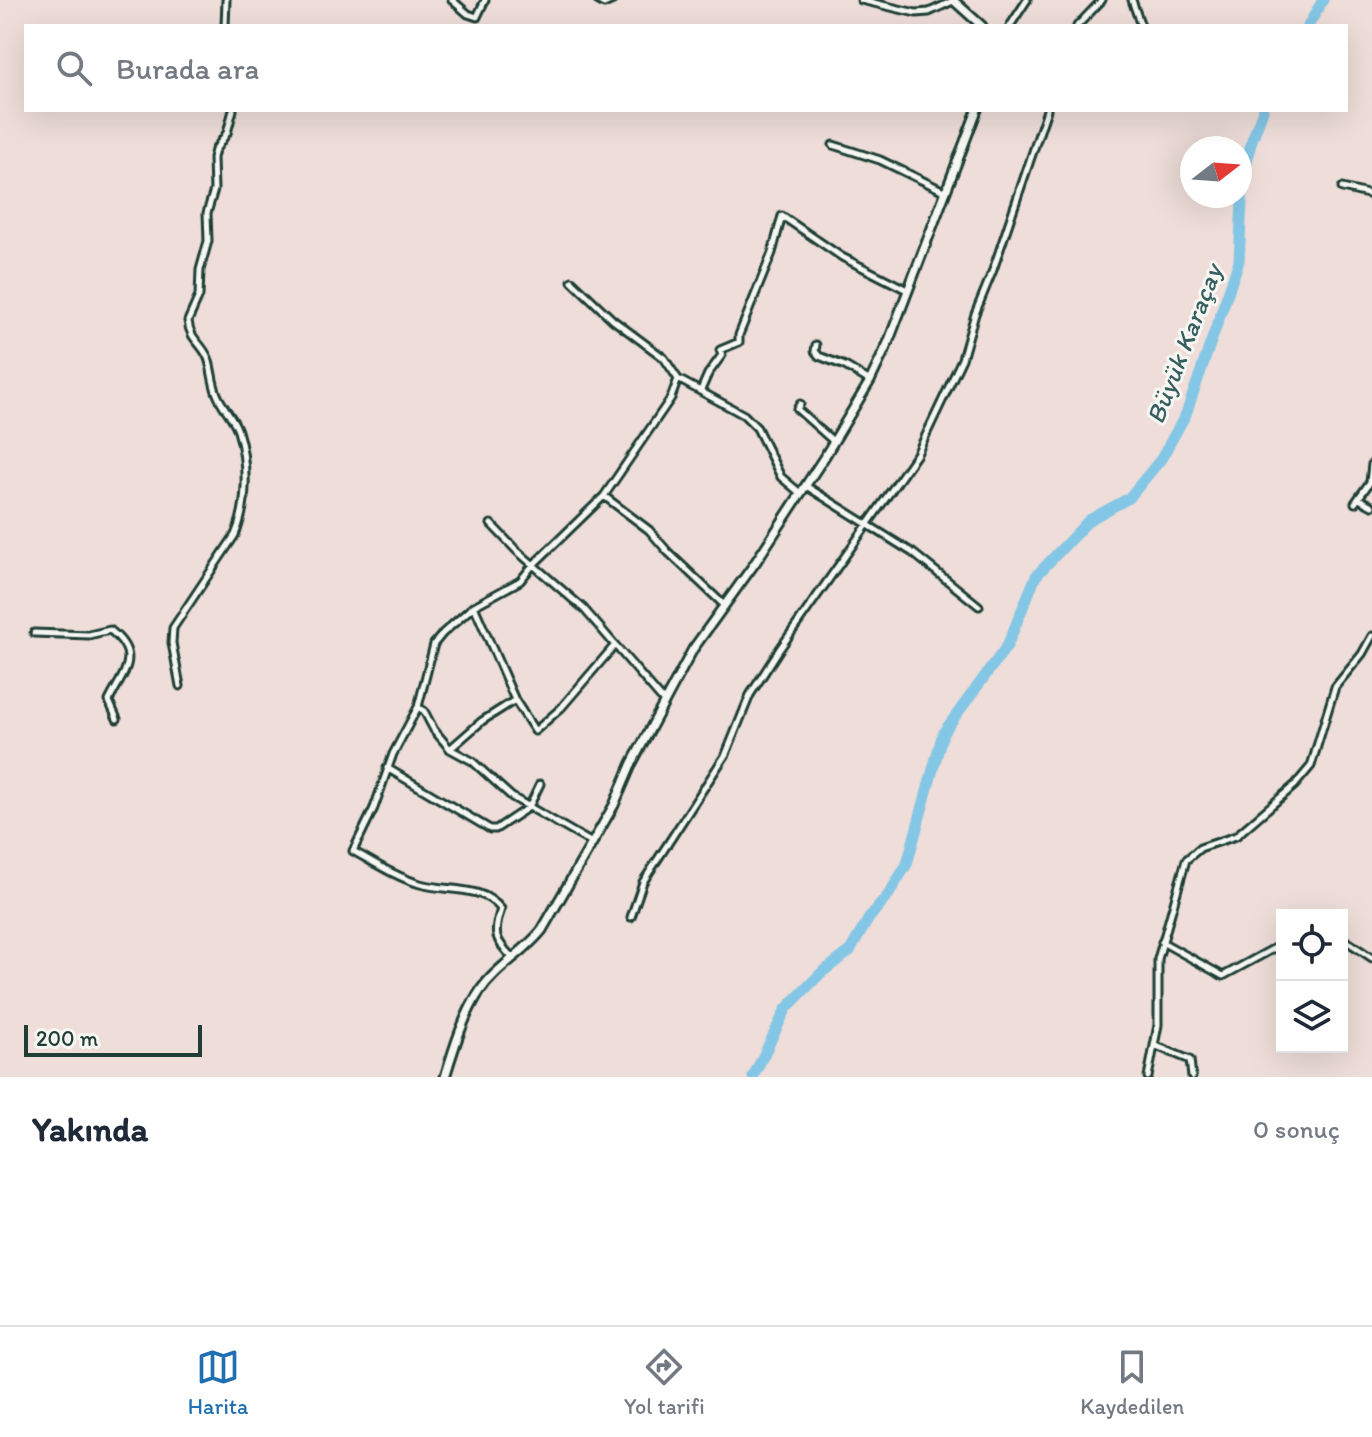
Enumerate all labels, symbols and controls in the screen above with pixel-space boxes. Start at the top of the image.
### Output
search box [24,24,1348,112]
icon: search [52,46,96,90]
text: Burada ara [116,50,259,87]
north arrow [1180,136,1252,208]
water label: Büyük Karaçay [1139,257,1230,428]
map controls [1276,909,1348,1053]
button: locate [1276,909,1348,981]
button: layers [1276,981,1348,1053]
scale bar [24,1021,202,1057]
text: 200 m [36,1025,98,1052]
text: Yakında [32,1109,148,1150]
text: 0 sonuç [1253,1113,1340,1145]
tab: Harita [188,1345,248,1420]
tab: Yol tarifi [624,1345,705,1420]
tab: Kaydedilen [1080,1345,1184,1420]

